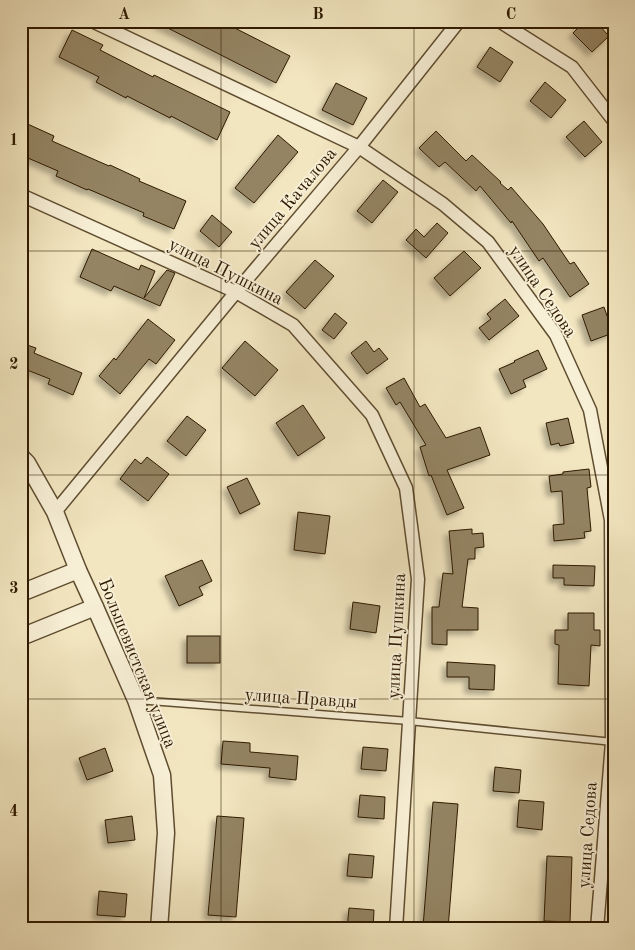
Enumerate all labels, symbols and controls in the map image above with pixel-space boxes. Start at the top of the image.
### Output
text: A [118,7,130,23]
text: B [312,7,324,23]
text: C [506,7,516,23]
text: 1 [9,133,19,149]
street label: улица Качалова [245,144,340,253]
street label: улица Пушкина [165,235,286,309]
street label: улица Седова [505,242,580,341]
text: 2 [9,357,19,373]
street label: улица Пушкина [385,573,409,699]
street label: Большевистская улица [95,576,179,751]
text: 3 [9,581,19,597]
street label: улица Правды [244,686,358,712]
street label: улица Седова [575,781,601,889]
text: 4 [9,804,19,820]

